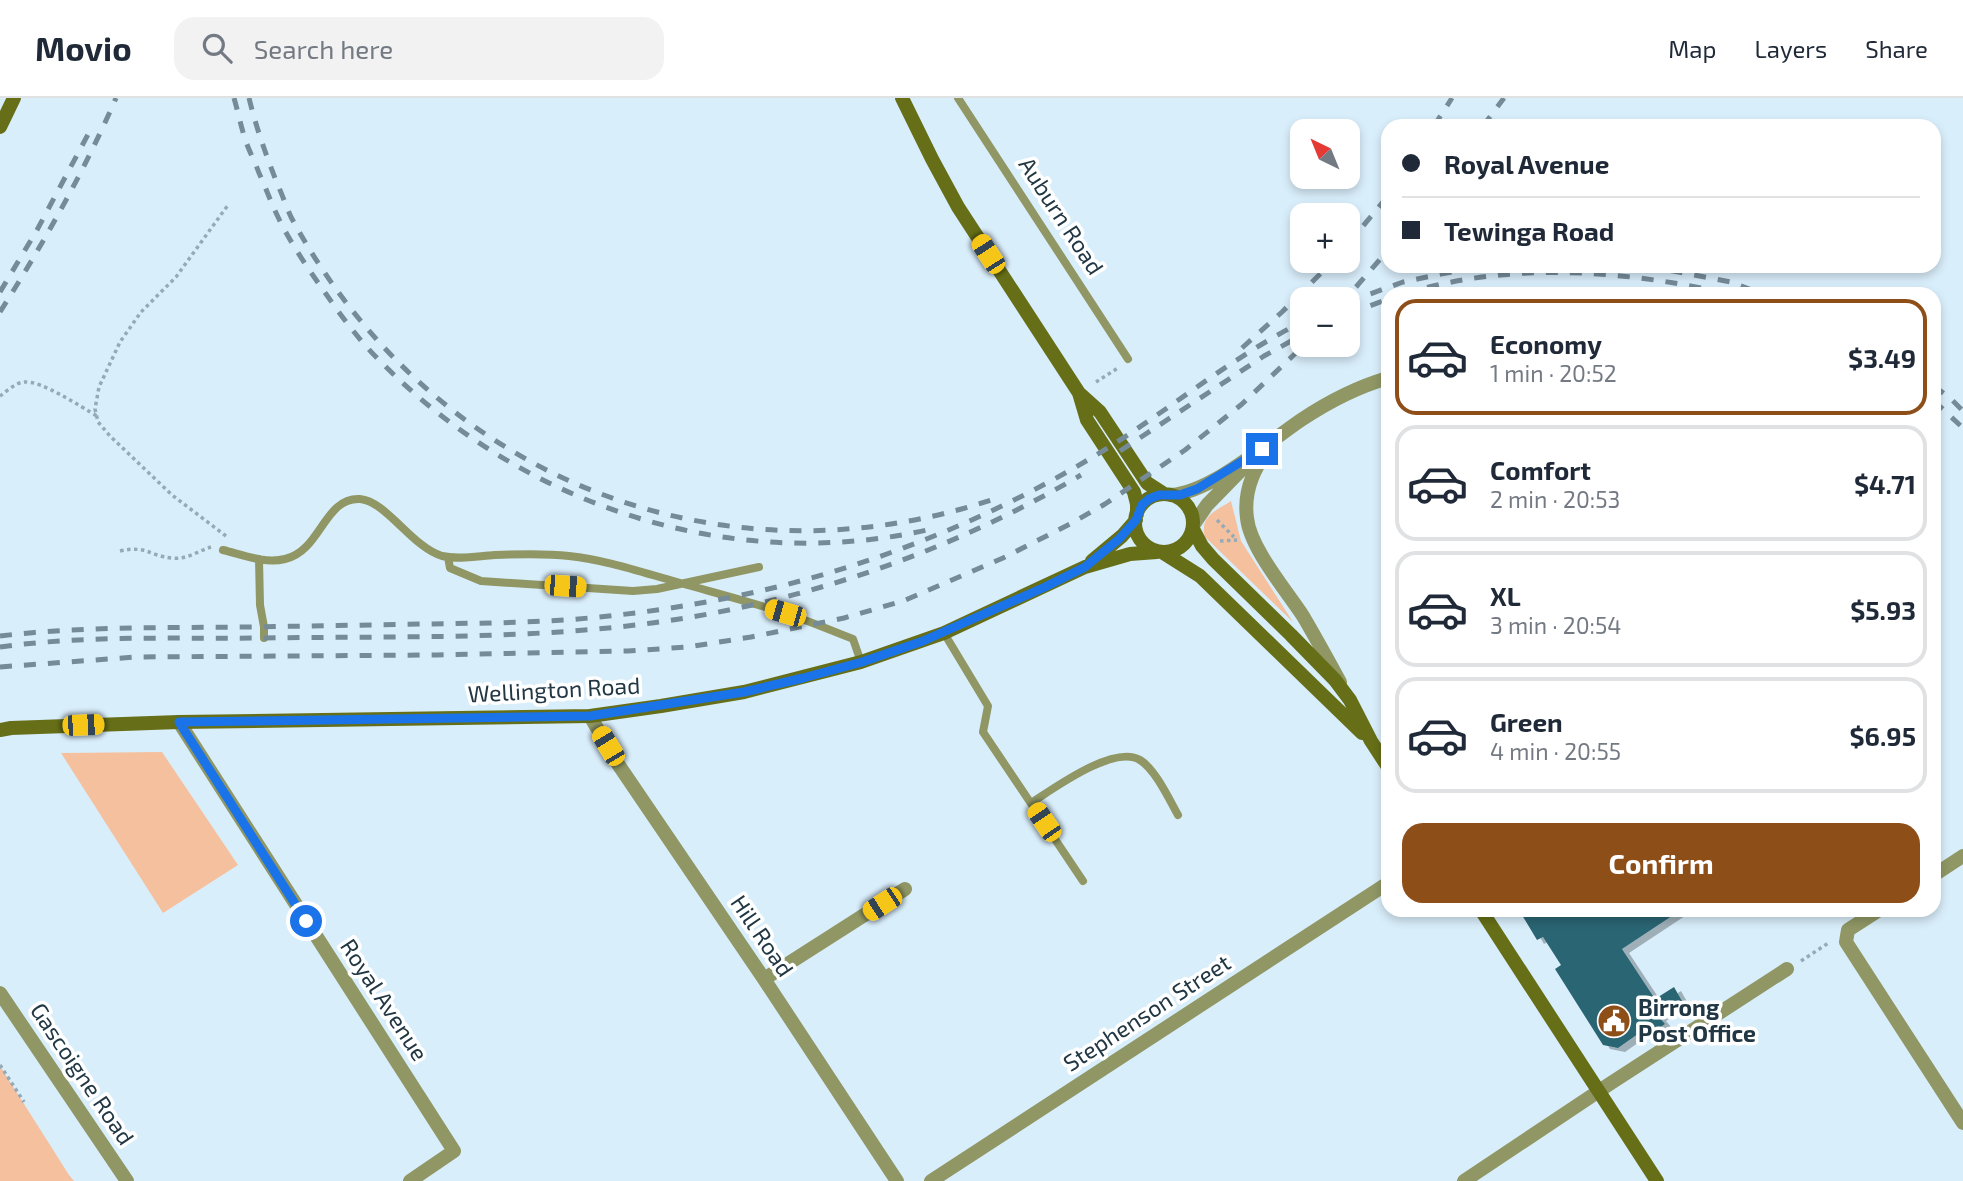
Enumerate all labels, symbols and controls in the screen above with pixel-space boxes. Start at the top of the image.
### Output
search box [174,17,664,80]
text: Movio [35,28,132,68]
icon: search [198,29,236,67]
text: Search here [254,33,393,64]
text: Map [1668,34,1716,63]
text: Layers [1754,34,1827,63]
text: Share [1865,34,1928,63]
north arrow [1290,119,1360,189]
map controls [1290,119,1360,357]
text: Royal Avenue [1444,148,1609,179]
street label: Auburn Road [1014,152,1110,279]
button: + [1290,203,1360,273]
text: Tewinga Road [1444,215,1614,246]
car [968,231,1009,277]
button: − [1290,287,1360,357]
icon: car [1406,326,1469,389]
text: Economy [1490,328,1602,359]
text: $3.49 [1848,342,1916,373]
text: 1 min · 20:52 [1490,359,1617,387]
route end [1246,433,1278,465]
icon: car [1406,452,1469,515]
text: Comfort [1490,454,1591,485]
text: $4.71 [1854,468,1916,499]
text: 2 min · 20:53 [1490,485,1620,513]
car [544,574,587,598]
icon: car [1406,578,1469,641]
text: XL [1490,580,1521,611]
text: $5.93 [1850,594,1916,625]
car [762,597,809,629]
text: 3 min · 20:54 [1490,611,1622,639]
street label: Wellington Road [467,671,641,707]
icon: car [1406,704,1469,767]
text: Green [1490,706,1563,737]
car [62,714,105,736]
text: $6.95 [1850,720,1916,751]
car [589,723,628,769]
text: 4 min · 20:55 [1490,737,1621,765]
car [1024,799,1065,845]
button: Confirm [1402,823,1920,903]
car [859,884,906,924]
street label: Hill Road [725,889,800,982]
route start [290,905,322,937]
street label: Royal Avenue [335,933,435,1066]
street label: Stephenson Street [1058,948,1235,1077]
place label: Birrong Post Office [1638,993,1756,1047]
street label: Gascoigne Road [25,997,141,1150]
public building icon: Birrong Post Office [1595,1002,1633,1040]

